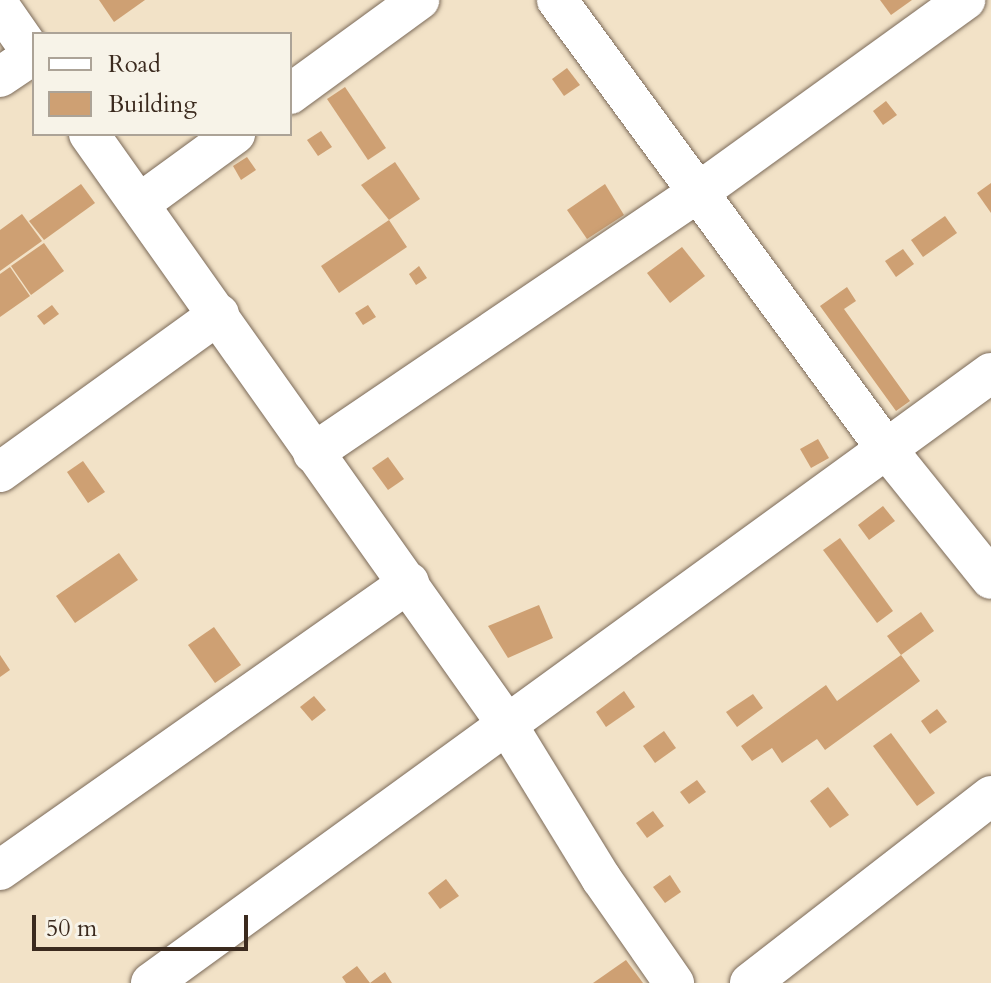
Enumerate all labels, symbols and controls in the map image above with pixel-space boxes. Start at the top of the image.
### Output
legend [32,32,292,136]
text: Road [108,48,161,81]
text: Building [108,88,197,121]
scale bar [36,899,252,949]
text: 50 m [46,912,97,945]

